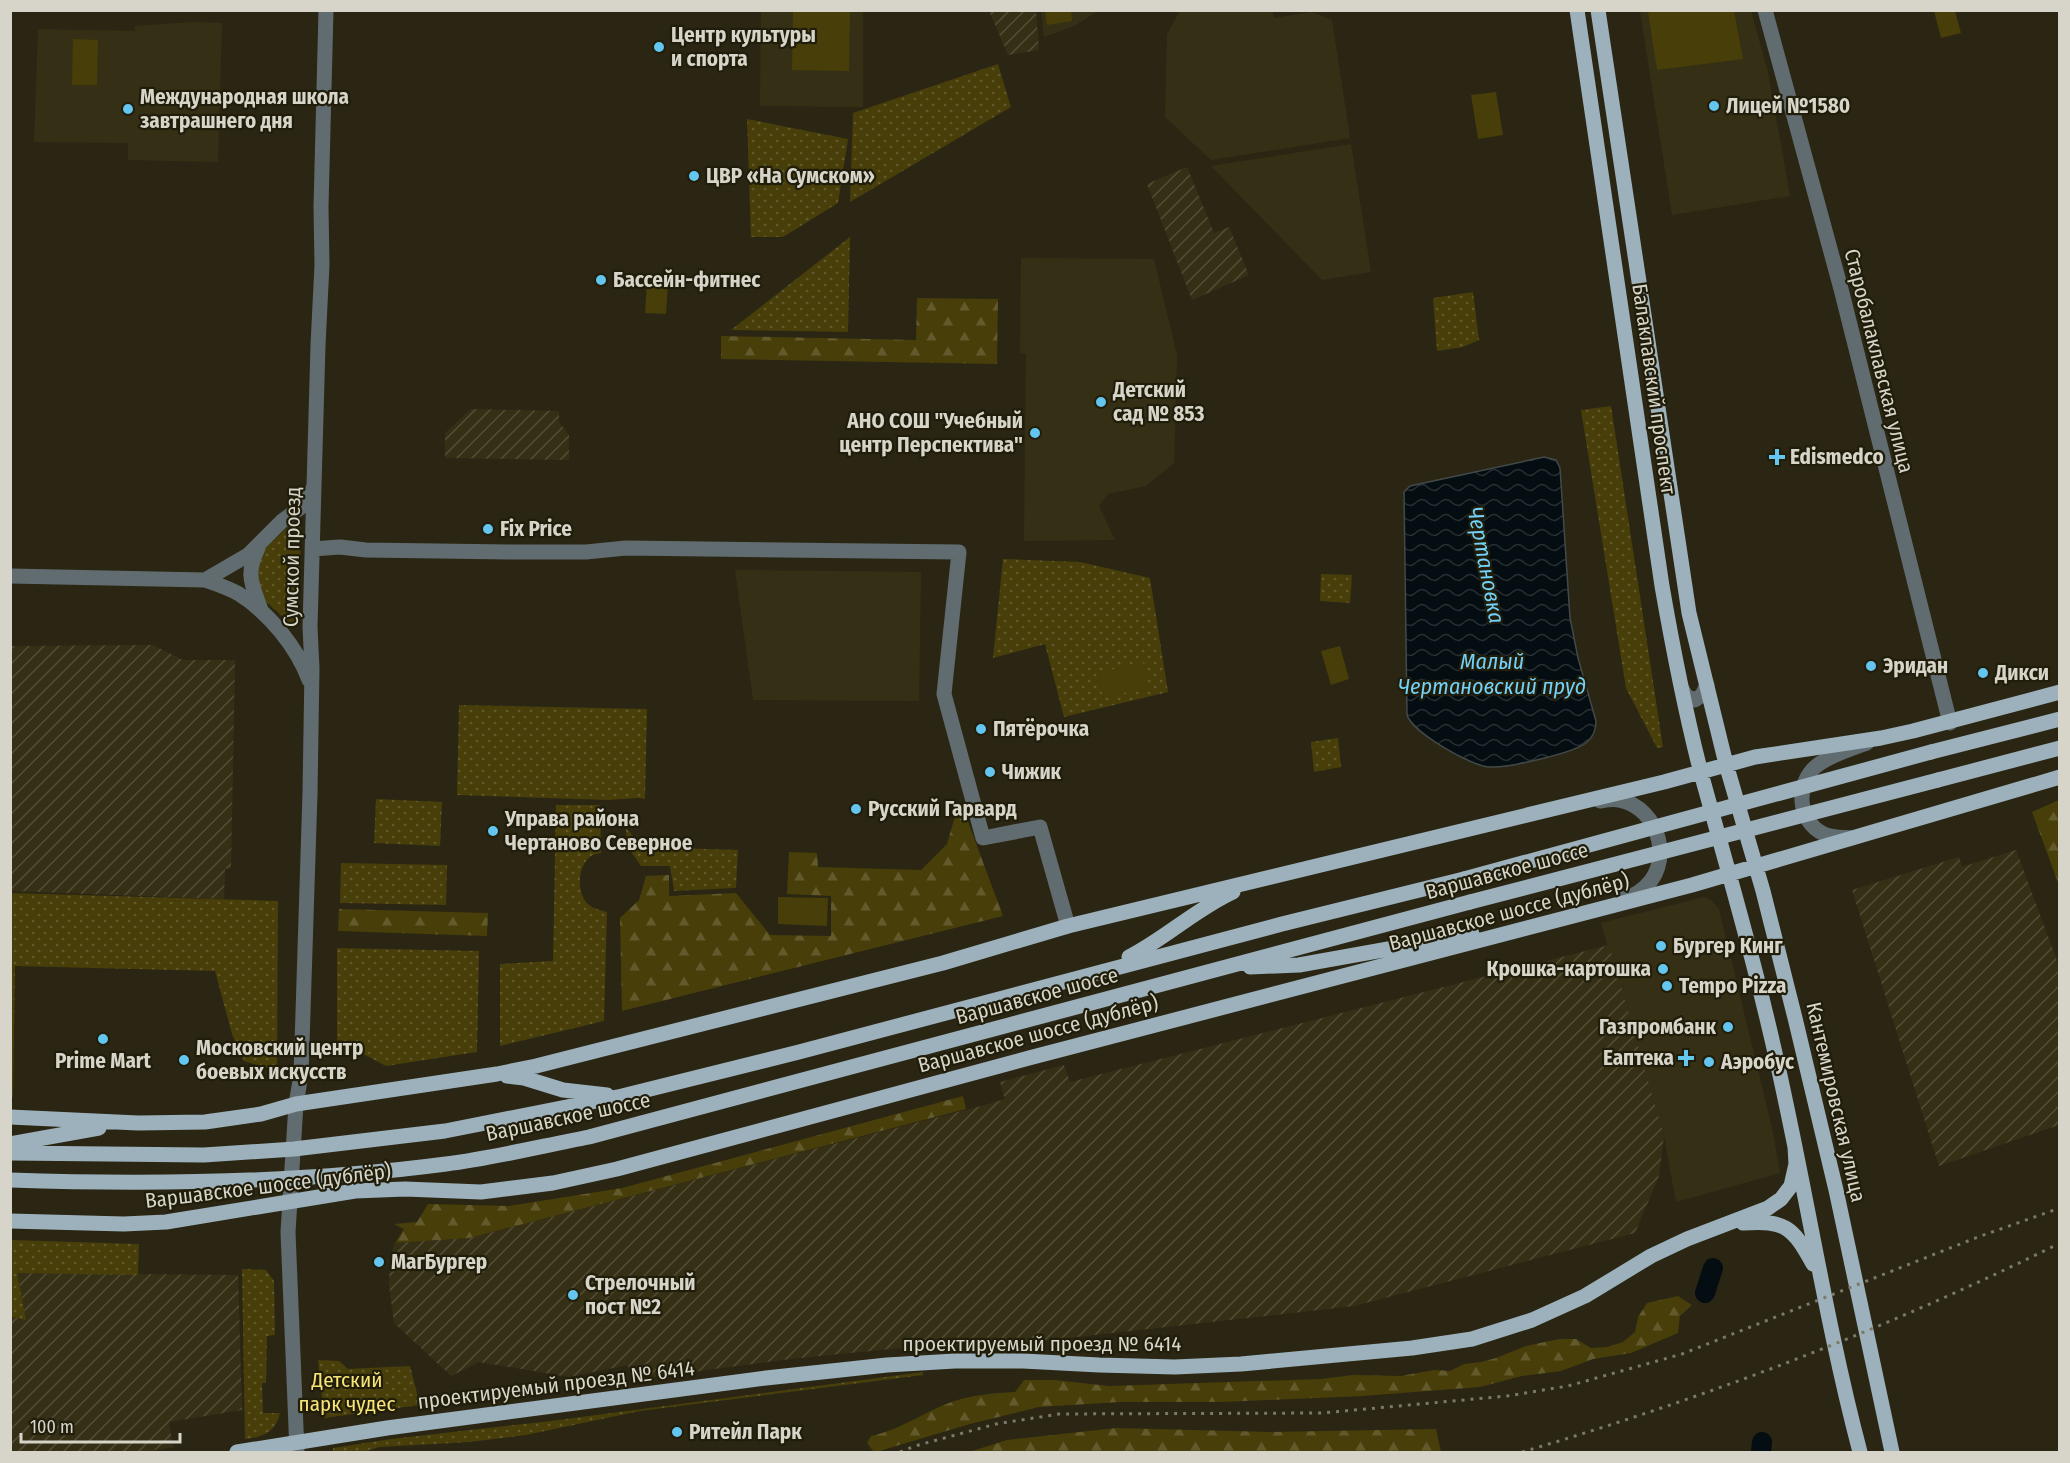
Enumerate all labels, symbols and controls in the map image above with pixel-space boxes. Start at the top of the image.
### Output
place label: Центр культуры и спорта [671,22,816,72]
marker: Центр культуры и спорта [652,40,666,54]
place label: Международная школа завтрашнего дня [140,84,349,134]
place label: Лицей №1580 [1726,93,1850,119]
marker: Лицей №1580 [1707,99,1721,113]
marker: Международная школа завтрашнего дня [121,102,135,116]
place label: ЦВР «На Сумском» [706,163,875,189]
marker: ЦВР «На Сумском» [687,169,701,183]
street label: Старобалаклавская улица [1839,246,1919,476]
place label: Бассейн-фитнес [613,267,761,293]
marker: Бассейн-фитнес [594,273,608,287]
street label: Балаклавский проспект [1626,282,1682,496]
place label: Детский сад № 853 [1112,377,1204,427]
marker: Детский сад № 853 [1094,395,1108,409]
place label: АНО СОШ "Учебный центр Перспектива" [839,408,1023,458]
marker: АНО СОШ "Учебный центр Перспектива" [1028,426,1042,440]
place label: Edismedco [1790,444,1884,470]
marker: Edismedco [1768,448,1786,466]
street label: Сумской проезд [278,487,306,627]
water label: Чертановка [1461,504,1511,626]
place label: Fix Price [500,516,572,542]
marker: Fix Price [481,522,495,536]
water label: Малый Чертановский пруд [1398,648,1586,700]
place label: Эридан [1883,653,1948,679]
marker: Эридан [1864,659,1878,673]
place label: Дикси [1994,660,2049,686]
marker: Дикси [1976,666,1990,680]
place label: Пятёрочка [993,716,1089,742]
marker: Пятёрочка [974,722,988,736]
place label: Чижик [1002,759,1062,785]
marker: Чижик [983,765,997,779]
place label: Русский Гарвард [868,796,1017,822]
marker: Русский Гарвард [849,802,863,816]
place label: Управа района Чертаново Северное [504,806,693,856]
marker: Управа района Чертаново Северное [486,824,500,838]
street label: Варшавское шоссе [1423,837,1591,905]
street label: Варшавское шоссе (дублёр) [1386,867,1632,957]
place label: Бургер Кинг [1673,933,1783,959]
marker: Бургер Кинг [1654,939,1668,953]
place label: Крошка-картошка [1486,956,1651,982]
street label: Варшавское шоссе [953,962,1121,1030]
marker: Крошка-картошка [1656,962,1670,976]
place label: Tempo Pizza [1679,973,1786,999]
marker: Tempo Pizza [1660,979,1674,993]
street label: Варшавское шоссе (дублёр) [915,989,1161,1079]
street label: Кантемировская улица [1800,999,1872,1205]
place label: Газпромбанк [1599,1014,1716,1040]
marker: Газпромбанк [1721,1020,1735,1034]
marker: Prime Mart [96,1032,110,1046]
place label: Московский центр боевых искусств [196,1035,363,1085]
place label: Еаптека [1603,1045,1674,1071]
place label: Prime Mart [55,1048,152,1074]
place label: Аэробус [1720,1049,1795,1075]
marker: Еаптека [1679,1051,1693,1065]
marker: Московский центр боевых искусств [177,1053,191,1067]
marker: Аэробус [1702,1055,1716,1069]
street label: Варшавское шоссе [483,1087,653,1147]
street label: Варшавское шоссе (дублёр) [144,1158,392,1214]
place label: МагБургер [391,1249,487,1275]
marker: МагБургер [372,1255,386,1269]
place label: Стрелочный пост №2 [585,1270,696,1320]
marker: Стрелочный пост №2 [566,1288,580,1302]
street label: проектируемый проезд № 6414 [903,1331,1181,1357]
street label: проектируемый проезд № 6414 [416,1355,696,1415]
park label: Детский парк чудес [299,1367,395,1417]
scale bar [21,1406,180,1444]
text: 100 m [30,1416,74,1438]
place label: Ритейл Парк [689,1419,802,1445]
marker: Ритейл Парк [670,1425,684,1439]

